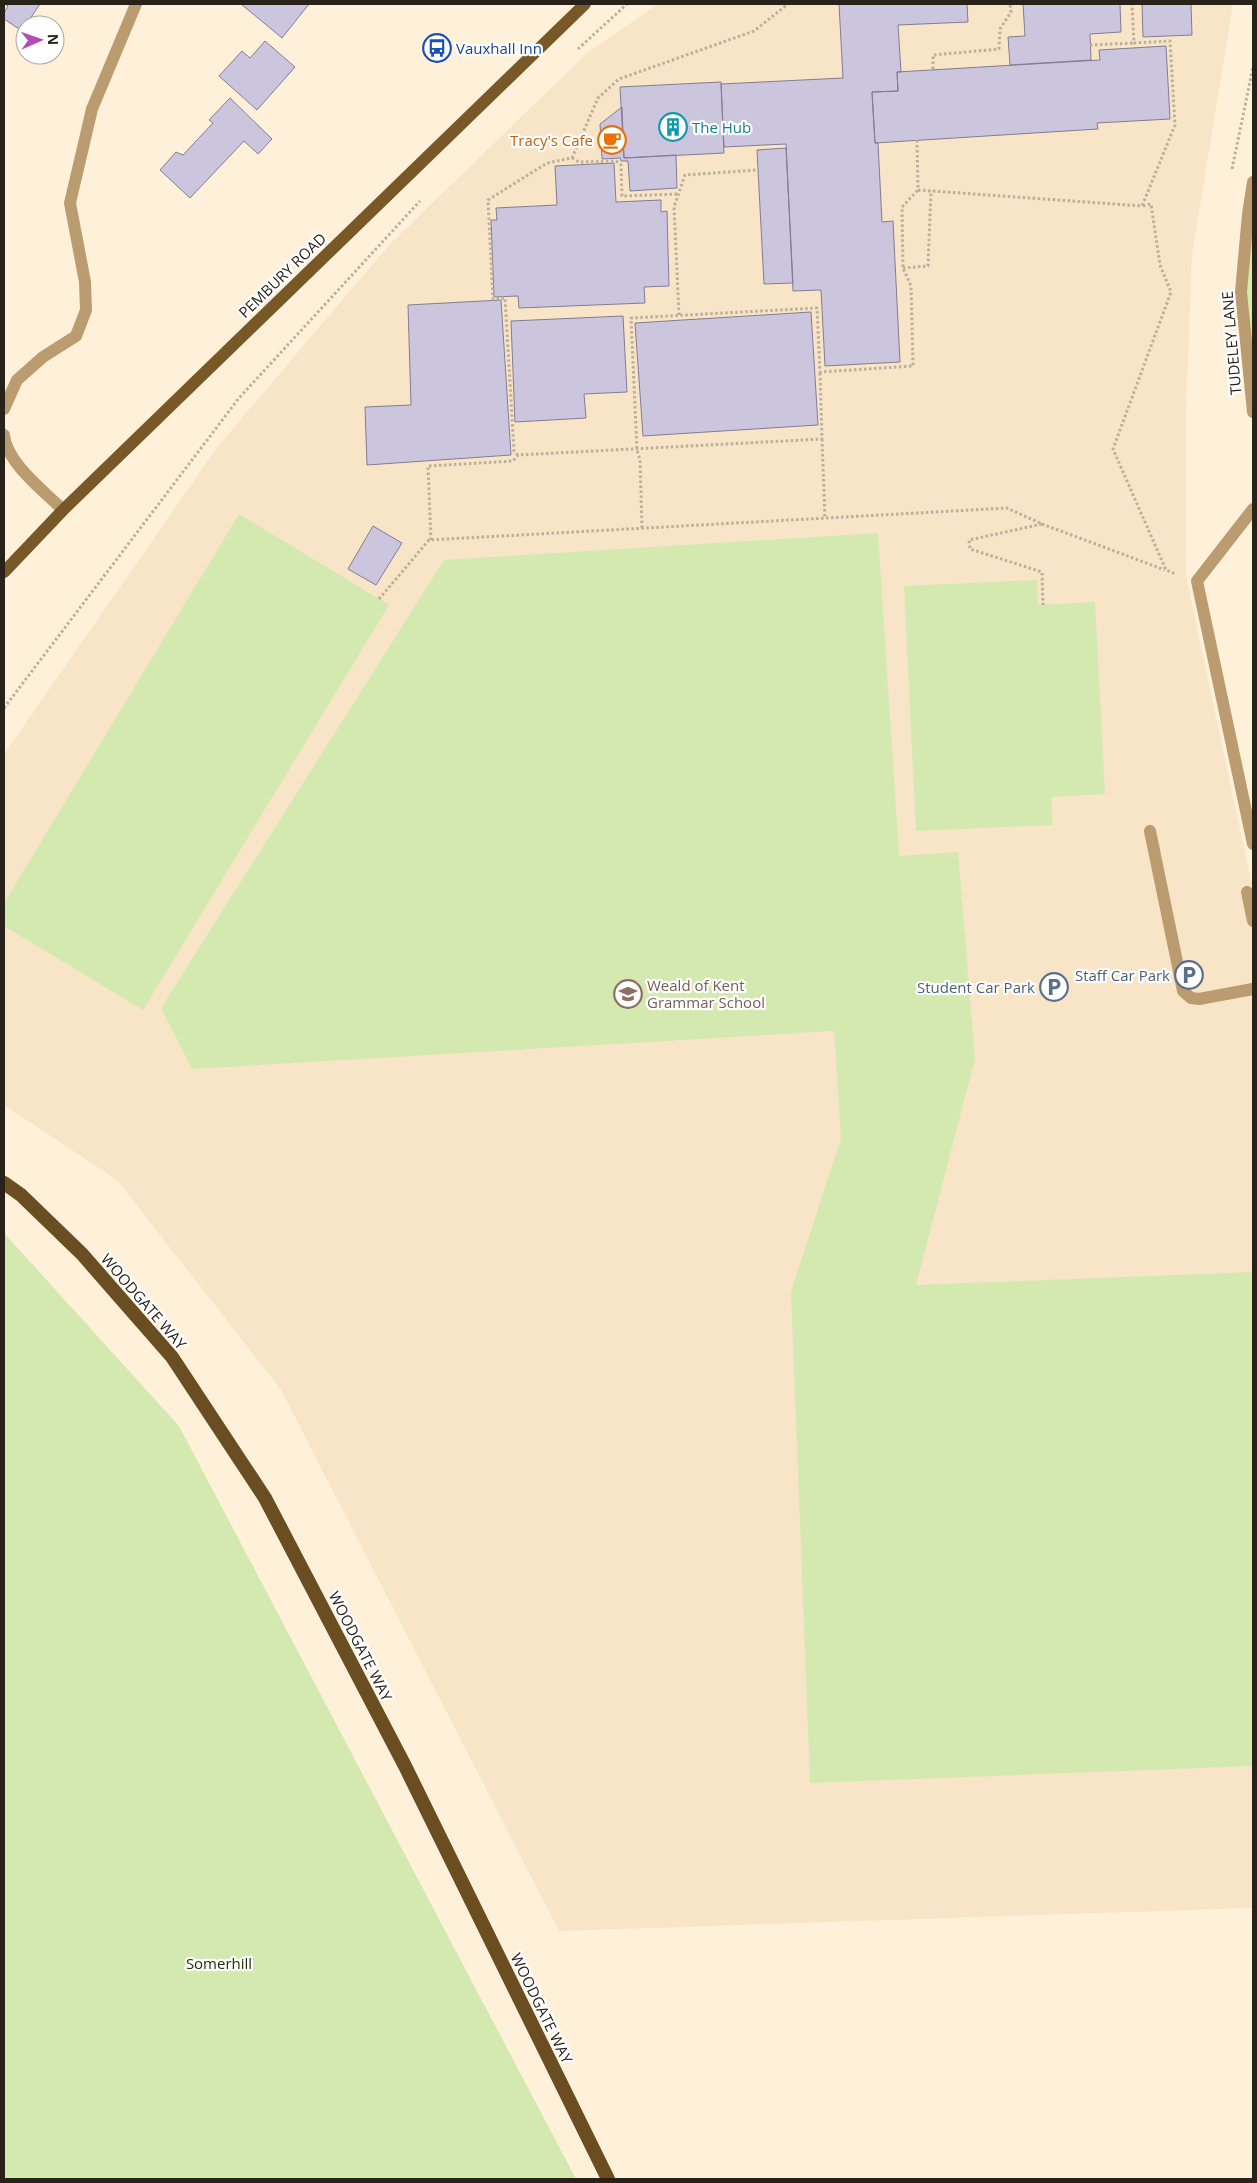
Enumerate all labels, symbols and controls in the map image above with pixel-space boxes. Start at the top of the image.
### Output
north arrow [15,15,65,65]
bus stop icon: Vauxhall Inn [422,33,452,63]
text: N [44,34,63,46]
place label: Vauxhall Inn [456,38,542,58]
building icon: The Hub [658,112,688,142]
place label: The Hub [692,117,751,137]
cafe icon: Tracy's Cafe [597,125,627,155]
place label: Tracy's Cafe [510,130,593,150]
street label: PEMBURY ROAD [234,228,330,322]
street label: TUDELEY LANE [1217,290,1245,396]
parking icon: Staff Car Park [1174,960,1204,990]
place label: Staff Car Park [1075,965,1170,985]
parking icon: Student Car Park [1039,972,1069,1002]
place label: Weald of Kent Grammar School [647,975,765,1012]
place label: Student Car Park [917,977,1035,997]
school or university icon: Weald of Kent Grammar School [613,979,643,1009]
street label: WOODGATE WAY [97,1249,192,1354]
street label: WOODGATE WAY [325,1588,398,1705]
street label: WOODGATE WAY [507,1949,578,2067]
park label: Somerhill [186,1953,252,1973]

